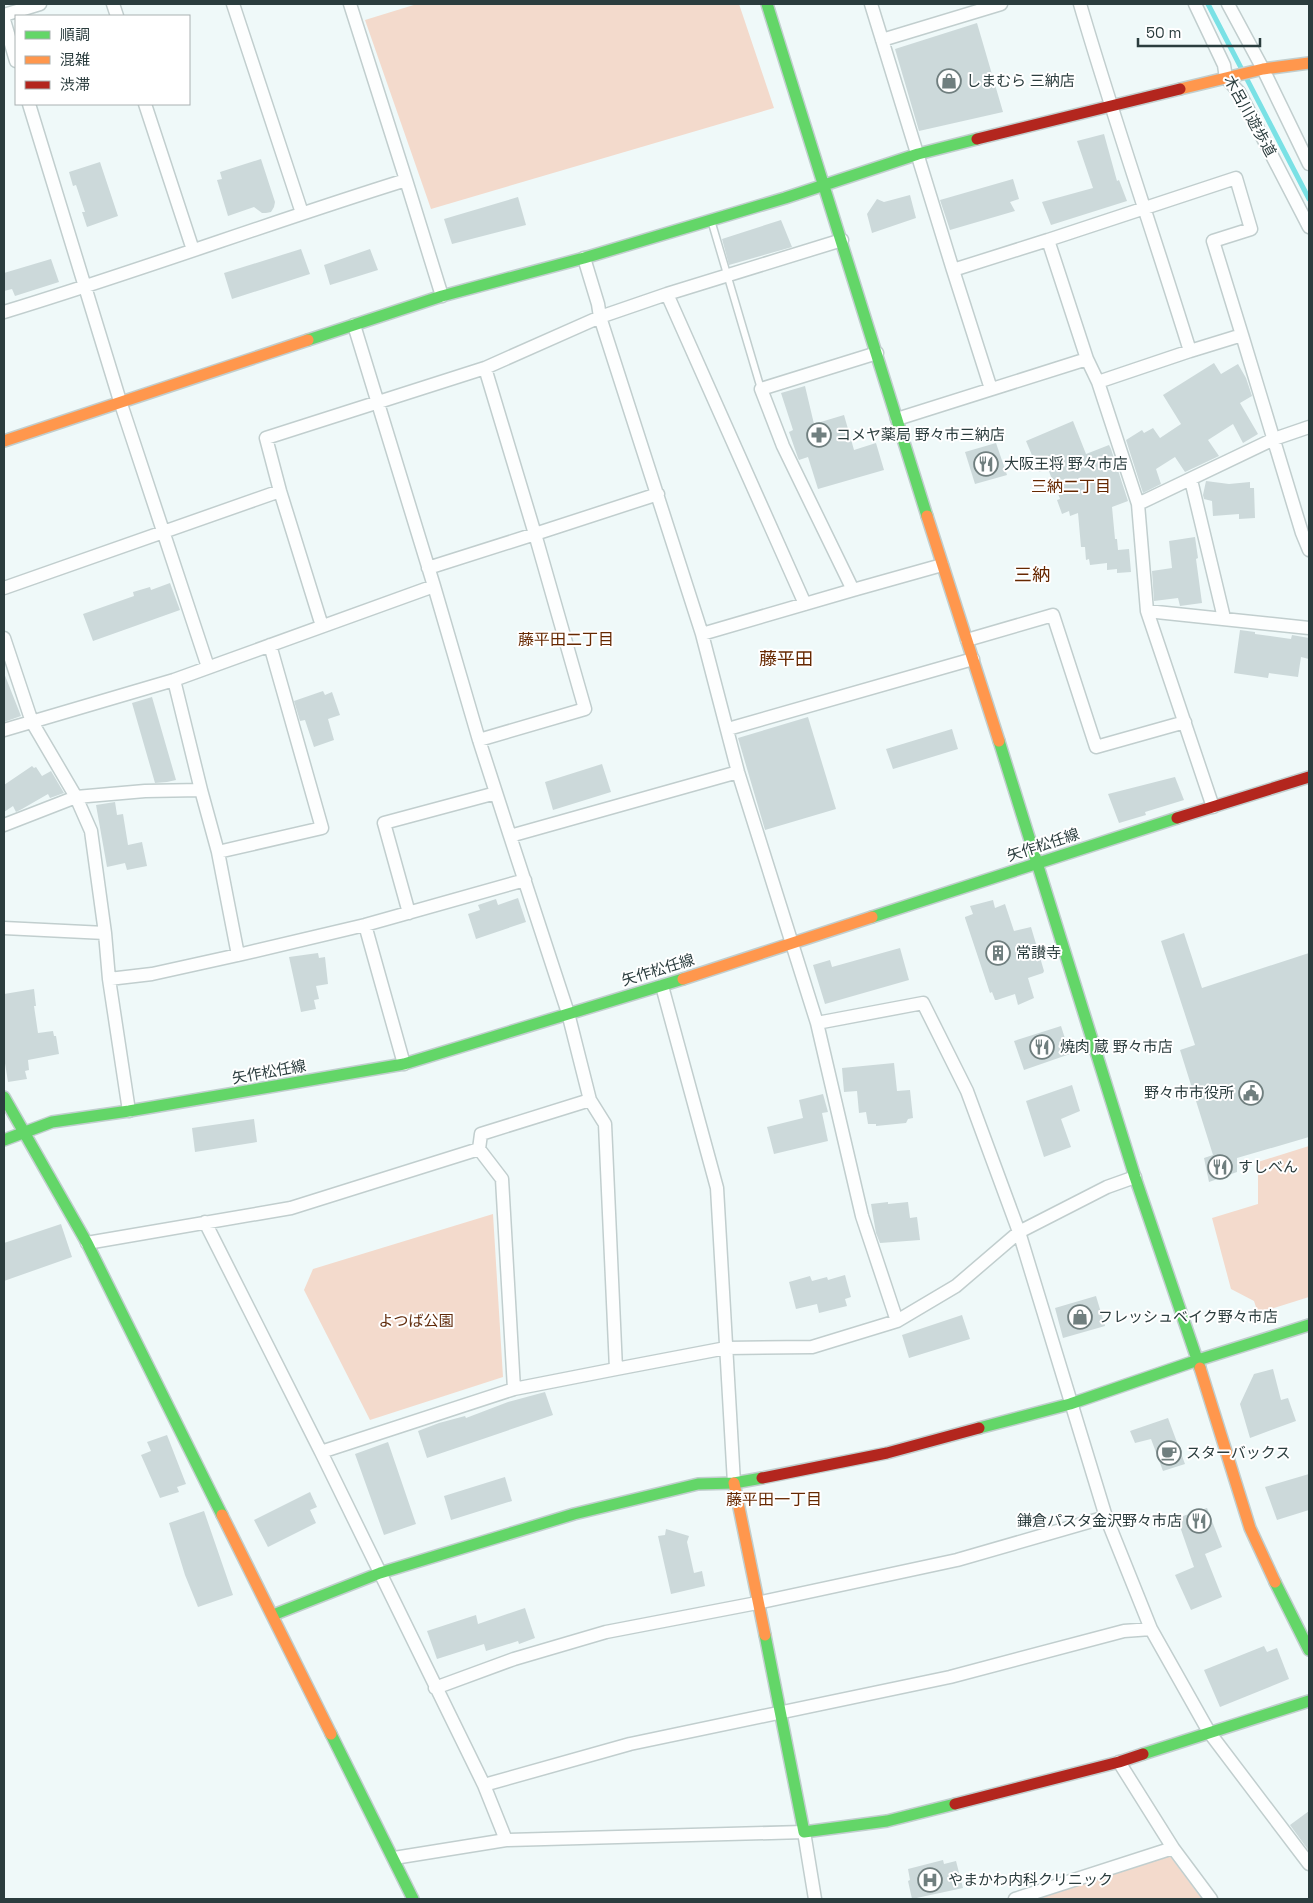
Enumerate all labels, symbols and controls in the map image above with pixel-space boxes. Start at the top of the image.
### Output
legend [15,15,190,105]
scale bar [1138,15,1260,47]
text: 50 m [1146,23,1181,42]
text: 順調 [60,25,90,44]
text: 混雑 [60,50,90,69]
shop icon: しまむら 三納店 [936,68,962,94]
place label: しまむら 三納店 [966,71,1075,90]
street label: 木呂川遊歩道 [1220,72,1281,160]
text: 渋滞 [60,75,90,94]
pharmacy icon: コメヤ薬局 野々市三納店 [806,422,832,448]
place label: コメヤ薬局 野々市三納店 [836,425,1005,444]
restaurant icon: 大阪王将 野々市店 [973,451,999,477]
place label: 大阪王将 野々市店 [1004,454,1128,473]
district label: 三納二丁目 [1031,476,1111,497]
district label: 三納 [1014,563,1050,586]
district label: 藤平田二丁目 [518,629,614,650]
district label: 藤平田 [759,647,813,670]
street label: 矢作松任線 [1004,824,1081,865]
building icon: 常讃寺 [985,940,1011,966]
place label: 常讃寺 [1016,943,1061,962]
street label: 矢作松任線 [619,949,697,990]
restaurant icon: 焼肉 蔵 野々市店 [1029,1034,1055,1060]
place label: 焼肉 蔵 野々市店 [1060,1037,1173,1056]
street label: 矢作松任線 [230,1056,308,1087]
public building icon: 野々市市役所 [1238,1080,1264,1106]
place label: 野々市市役所 [1144,1083,1234,1102]
restaurant icon: すしべん [1207,1154,1233,1180]
place label: すしべん [1238,1157,1298,1176]
shop icon: フレッシュベイク野々市店 [1067,1304,1093,1330]
place label: フレッシュベイク野々市店 [1098,1307,1278,1326]
park label: よつば公園 [378,1311,454,1330]
cafe icon: スターバックス [1156,1440,1182,1466]
place label: スターバックス [1186,1443,1290,1462]
district label: 藤平田一丁目 [726,1489,822,1510]
restaurant icon: 鎌倉パスタ金沢野々市店 [1186,1508,1212,1534]
place label: 鎌倉パスタ金沢野々市店 [1017,1511,1182,1530]
hospital icon: やまかわ内科クリニック [917,1867,943,1893]
place label: やまかわ内科クリニック [948,1870,1113,1889]

